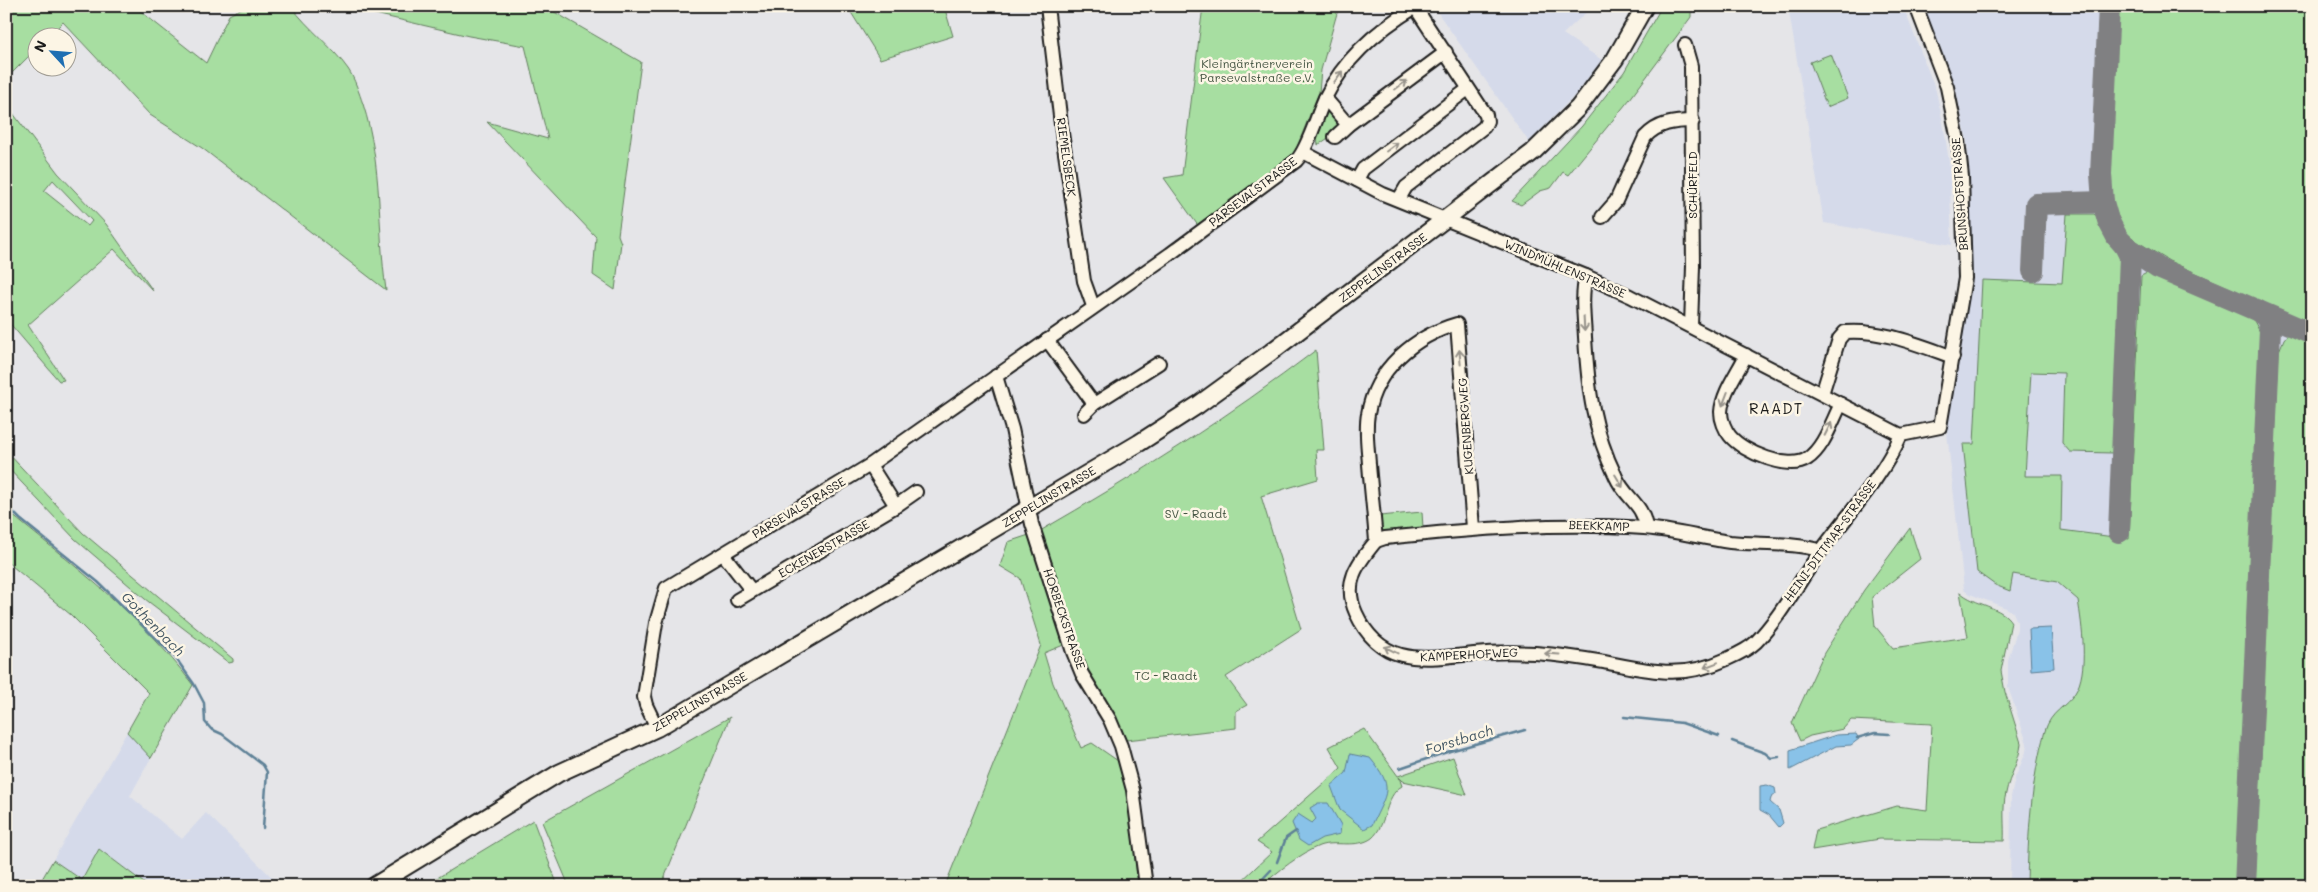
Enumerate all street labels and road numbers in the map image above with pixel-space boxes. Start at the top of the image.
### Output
street label: RIEMELSBECK [1054,116,1081,198]
street label: BRUNSHOFSTRASSE [1947,137,1971,251]
street label: SCHÜRFELD [1684,151,1700,219]
street label: PARSEVALSTRASSE [1205,153,1300,230]
street label: ZEPPELINSTRASSE [1335,229,1430,306]
street label: WINDMÜHLENSTRASSE [1502,235,1629,301]
street label: KUGENBERGWEG [1454,377,1476,475]
street label: ZEPPELINSTRASSE [999,462,1098,530]
street label: PARSEVALSTRASSE [749,473,848,541]
street label: HEINI-DITTMAR-STRASSE [1779,476,1879,605]
street label: ECKENERSTRASSE [775,515,872,581]
street label: BEEKKAMP [1568,516,1630,534]
street label: HORBECKSTRASSE [1040,566,1090,671]
street label: KAMPERHOFWEG [1420,643,1518,665]
street label: ZEPPELINSTRASSE [649,667,750,735]

